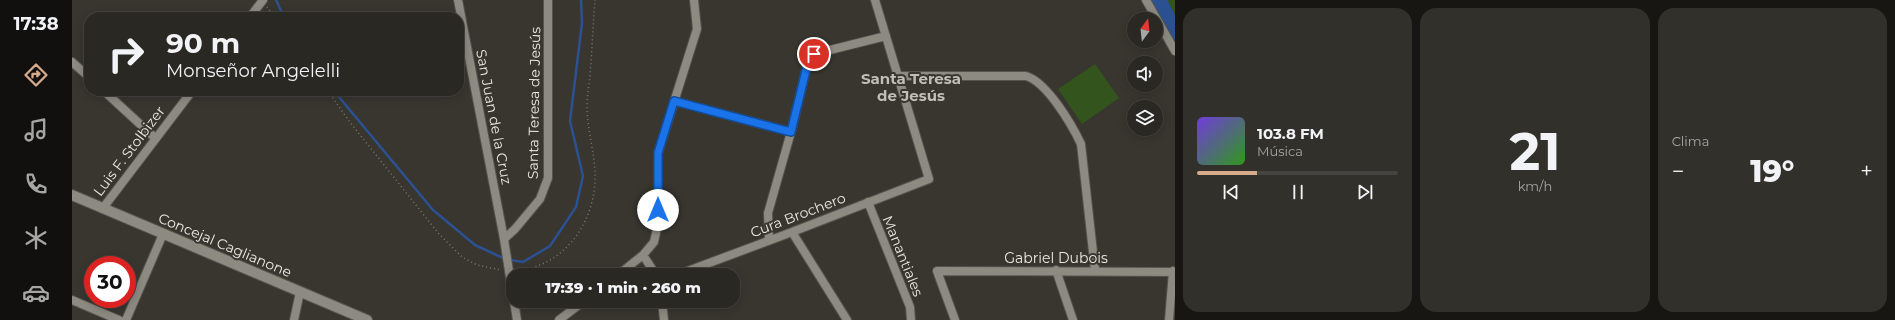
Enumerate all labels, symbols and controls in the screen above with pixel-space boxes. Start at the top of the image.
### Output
north arrow [1127,12,1163,48]
map controls [1127,12,1163,136]
text: 17:38 [13,13,59,35]
text: 90 m [166,26,240,60]
street label: Santa Teresa de Jesús [524,27,544,179]
icon: right [100,28,152,80]
pin [797,37,831,71]
icon: arrive [803,43,825,65]
street label: San Juan de la Cruz [472,48,516,186]
button: sound [1127,56,1163,92]
text: Monseñor Angelelli [166,60,340,82]
icon: directions [22,61,50,89]
district label: Santa Teresa de Jesús [861,69,961,105]
button: layers [1127,100,1163,136]
street label: Luis F. Stolbizer [89,102,169,200]
icon: music [22,116,50,144]
text: 21 [1509,120,1561,183]
text: 103.8 FM [1257,124,1324,143]
text: Clima [1672,133,1709,149]
text: Música [1257,143,1303,159]
text: 19° [1750,153,1794,190]
text: − [1672,158,1684,185]
text: + [1860,158,1873,185]
icon: phone [22,170,50,198]
text: km/h [1518,178,1552,194]
icon: previous [1220,181,1242,203]
icon: pause [1287,181,1309,203]
icon: next [1354,181,1376,203]
street label: Cura Brochero [748,188,848,241]
position arrow [637,189,679,231]
street label: Concejal Caglianone [156,209,294,281]
street label: Manantiales [879,213,927,299]
icon: climate [22,224,50,252]
street label: Gabriel Dubois [1004,249,1108,267]
speed limit sign: 30 [84,256,136,308]
text: 17:39 · 1 min · 260 m [545,278,701,297]
icon: car [22,279,50,307]

